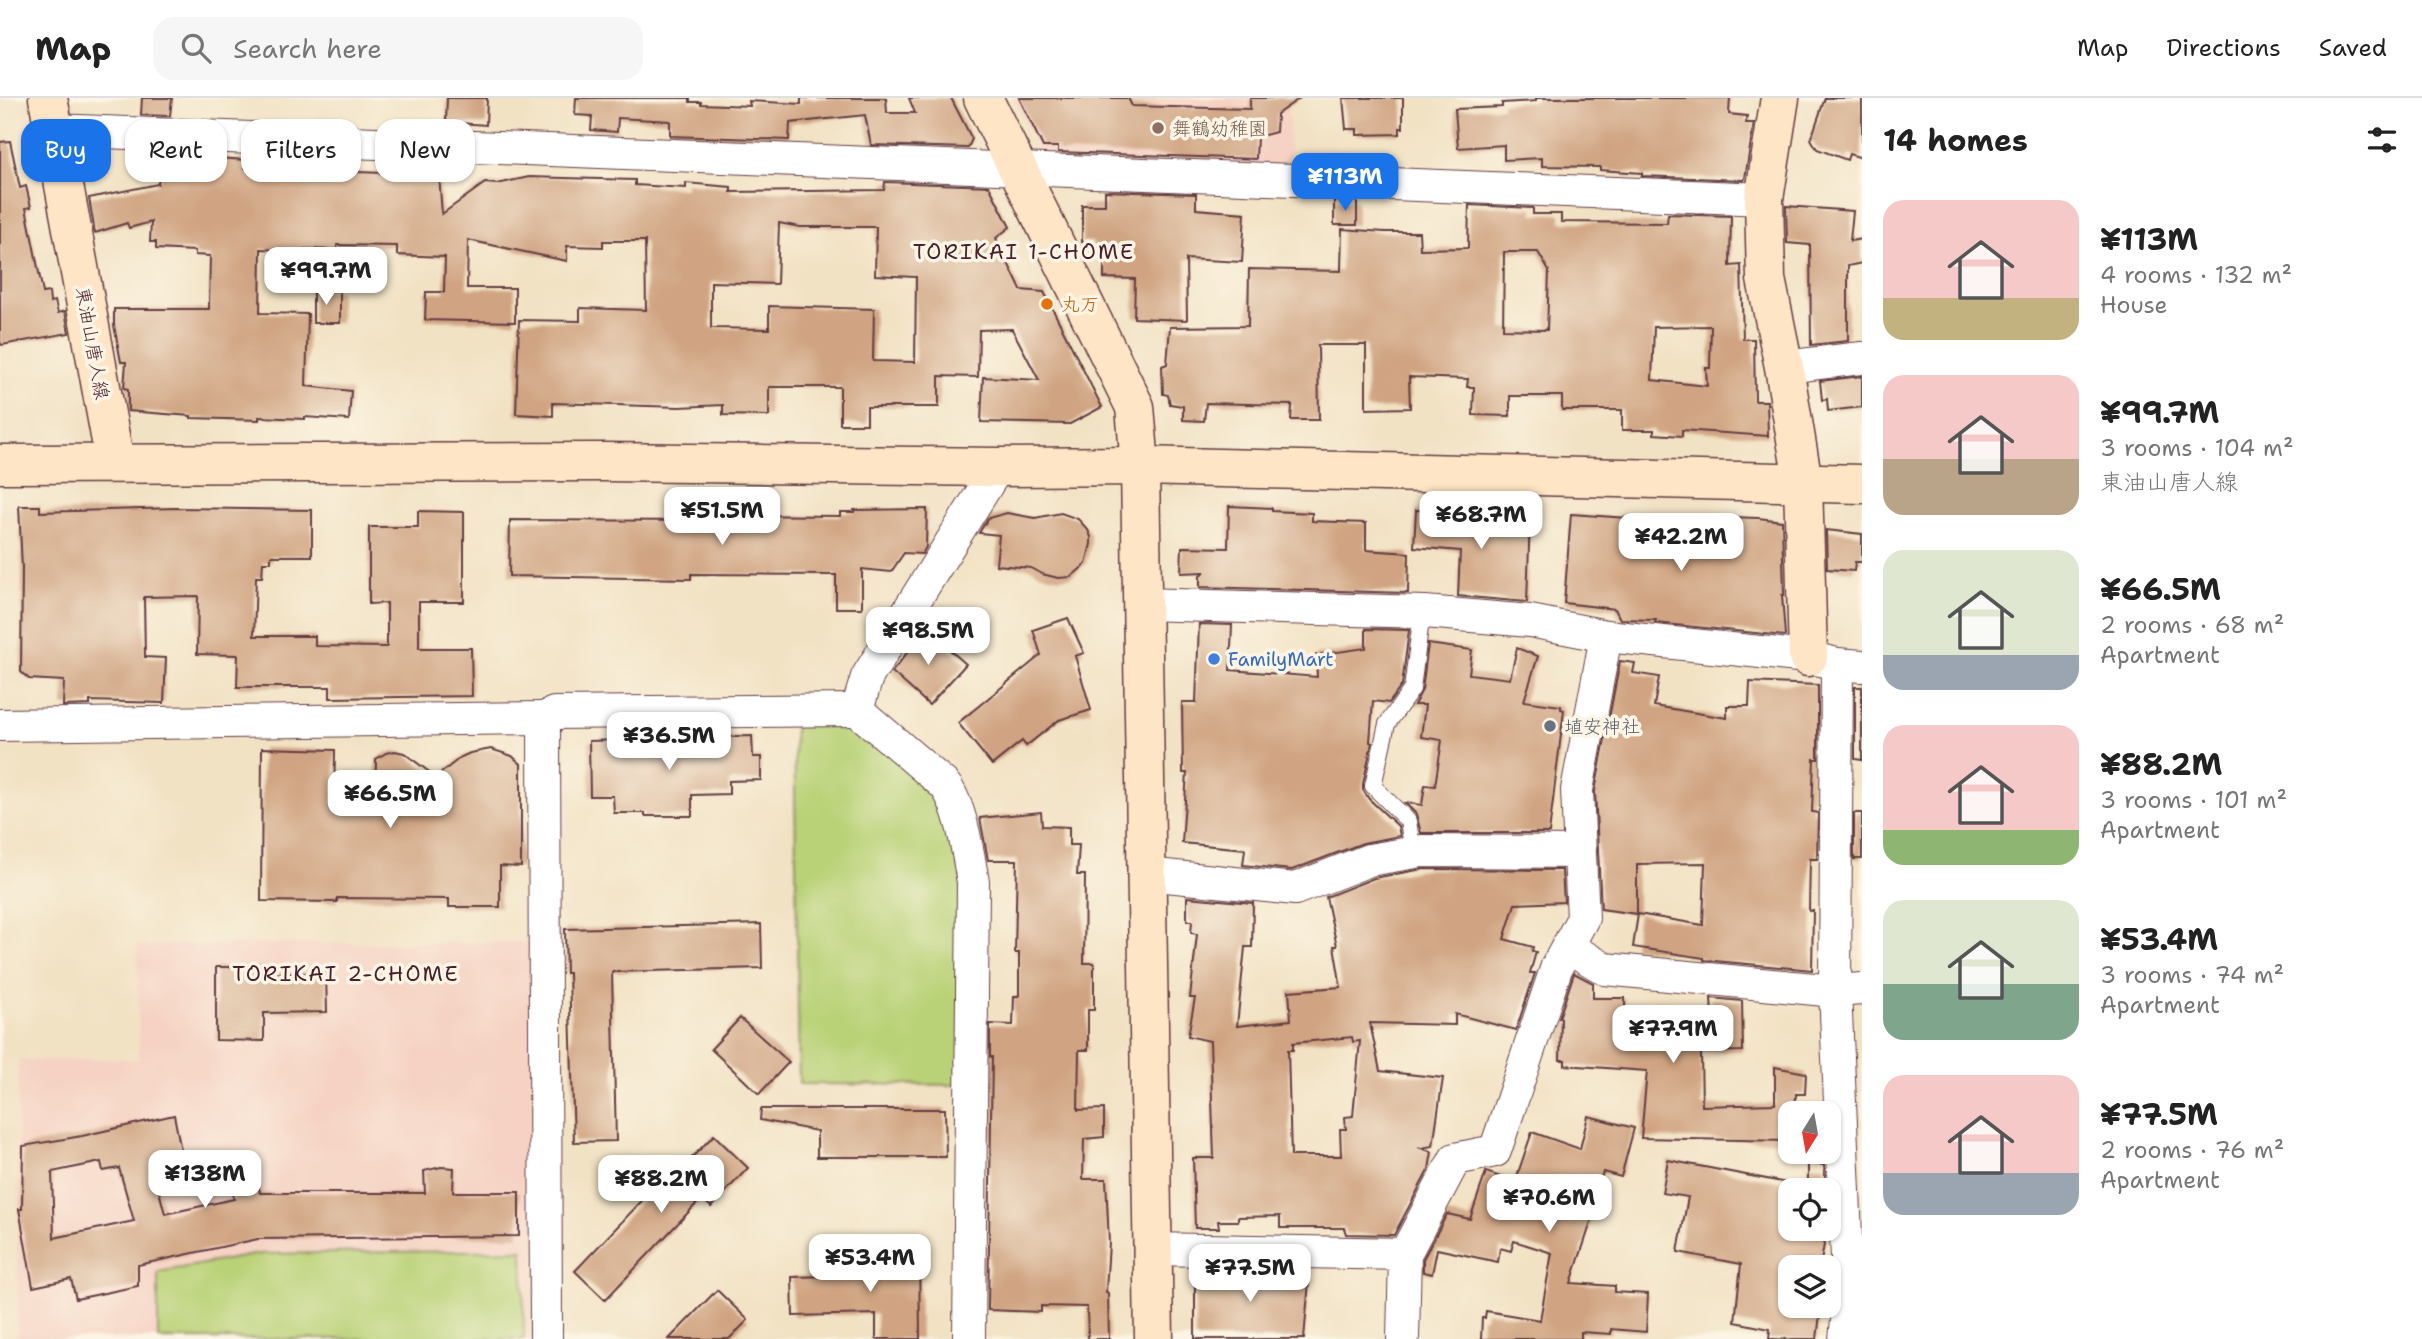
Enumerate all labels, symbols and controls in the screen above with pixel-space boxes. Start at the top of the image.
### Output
search box [153,17,643,80]
text: Map [35,26,111,71]
icon: search [177,29,215,67]
text: Search here [233,31,382,66]
text: Map [2077,32,2128,64]
text: Directions [2166,32,2281,64]
text: Saved [2319,32,2387,64]
place label: 舞鶴幼稚園 [1172,116,1267,141]
chip: Buy [21,119,111,182]
chip: Rent [125,119,227,182]
chip: Filters [241,119,361,182]
chip: New [375,119,475,182]
marker: 舞鶴幼稚園 [1150,120,1166,136]
text: 14 homes [1883,120,2028,161]
icon: filters [2363,121,2401,159]
pin: ¥113M [1296,153,1394,213]
text: ¥113M [1307,161,1383,191]
text: ¥113M [2100,219,2198,260]
icon: home [1939,228,2023,312]
district label: TORIKAI 1-CHOME [913,238,1135,266]
pin: ¥99.7M [269,248,383,307]
text: ¥99.7M [280,255,372,285]
text: 4 rooms · 132 m² [2100,260,2292,290]
street label: 東油山唐人線 [70,285,115,401]
text: House [2100,290,2168,320]
place label: 丸万 [1061,292,1099,317]
marker: 丸万 [1039,296,1055,312]
text: ¥99.7M [2100,392,2219,433]
icon: home [1939,403,2023,487]
text: 3 rooms · 104 m² [2100,433,2293,463]
text: 東油山唐人線 [2100,467,2238,497]
pin: ¥51.5M [665,488,779,547]
pin: ¥68.7M [1424,491,1538,551]
text: ¥51.5M [680,495,764,525]
text: ¥68.7M [1435,499,1527,529]
pin: ¥42.2M [1624,514,1738,573]
text: ¥42.2M [1635,521,1727,551]
text: ¥66.5M [2100,569,2221,610]
icon: home [1939,578,2023,662]
pin: ¥98.5M [871,608,985,667]
text: 2 rooms · 68 m² [2100,610,2284,640]
text: ¥98.5M [882,615,974,645]
text: Apartment [2100,640,2220,670]
place label: FamilyMart [1228,647,1334,672]
marker: FamilyMart [1206,651,1222,667]
pin: ¥36.5M [612,712,726,772]
place label: 埴安神社 [1564,714,1640,739]
marker: 埴安神社 [1542,718,1558,734]
text: ¥36.5M [623,720,715,750]
text: ¥88.2M [2100,744,2222,785]
icon: home [1939,753,2023,837]
pin: ¥66.5M [333,770,447,830]
text: ¥66.5M [344,778,436,808]
text: 3 rooms · 101 m² [2100,785,2287,815]
text: Apartment [2100,815,2220,845]
text: ¥53.4M [2100,919,2218,960]
icon: home [1939,928,2023,1012]
district label: TORIKAI 2-CHOME [232,960,460,988]
text: 3 rooms · 74 m² [2100,960,2284,990]
text: Apartment [2100,990,2220,1020]
pin: ¥77.9M [1616,1006,1730,1065]
text: ¥77.9M [1628,1013,1718,1043]
text: ¥77.5M [2100,1094,2218,1135]
north arrow [1778,1101,1841,1164]
map controls [1778,1101,1841,1318]
icon: home [1939,1103,2023,1187]
text: 2 rooms · 76 m² [2100,1135,2284,1165]
pin: ¥138M [156,1150,254,1210]
pin: ¥88.2M [604,1156,718,1215]
text: ¥138M [164,1158,246,1188]
text: ¥88.2M [614,1163,708,1193]
text: Apartment [2100,1165,2220,1195]
pin: ¥70.6M [1492,1174,1606,1234]
button: locate [1778,1178,1841,1241]
text: ¥70.6M [1503,1182,1595,1212]
pin: ¥53.4M [813,1234,927,1294]
text: ¥53.4M [825,1242,915,1272]
pin: ¥77.5M [1193,1244,1307,1304]
text: ¥77.5M [1205,1252,1295,1282]
button: layers [1778,1255,1841,1318]

